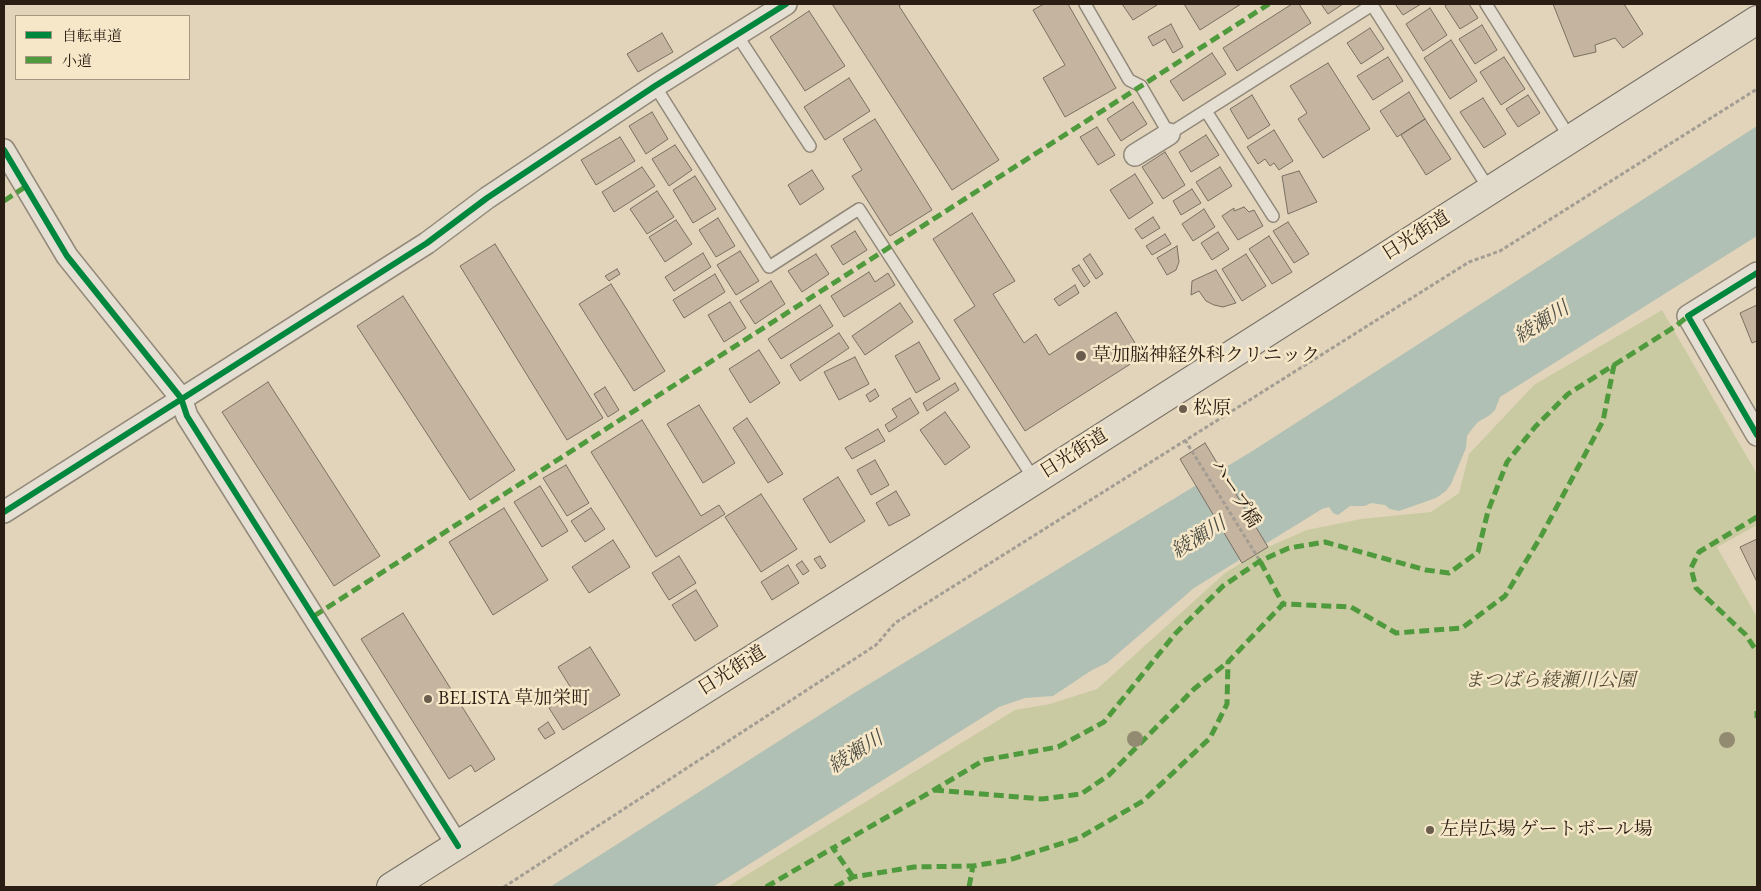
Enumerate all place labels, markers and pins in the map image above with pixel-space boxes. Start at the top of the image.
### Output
place label: 草加脳神経外科クリニック [1092,345,1320,367]
marker: 草加脳神経外科クリニック [1074,349,1088,363]
place label: 松原 [1193,398,1231,420]
marker: 松原 [1177,403,1189,415]
place label: BELISTA 草加栄町 [438,688,590,710]
marker: BELISTA 草加栄町 [422,693,434,705]
place label: 左岸広場 ゲートボール場 [1440,819,1653,841]
marker: 左岸広場 ゲートボール場 [1424,824,1436,836]

